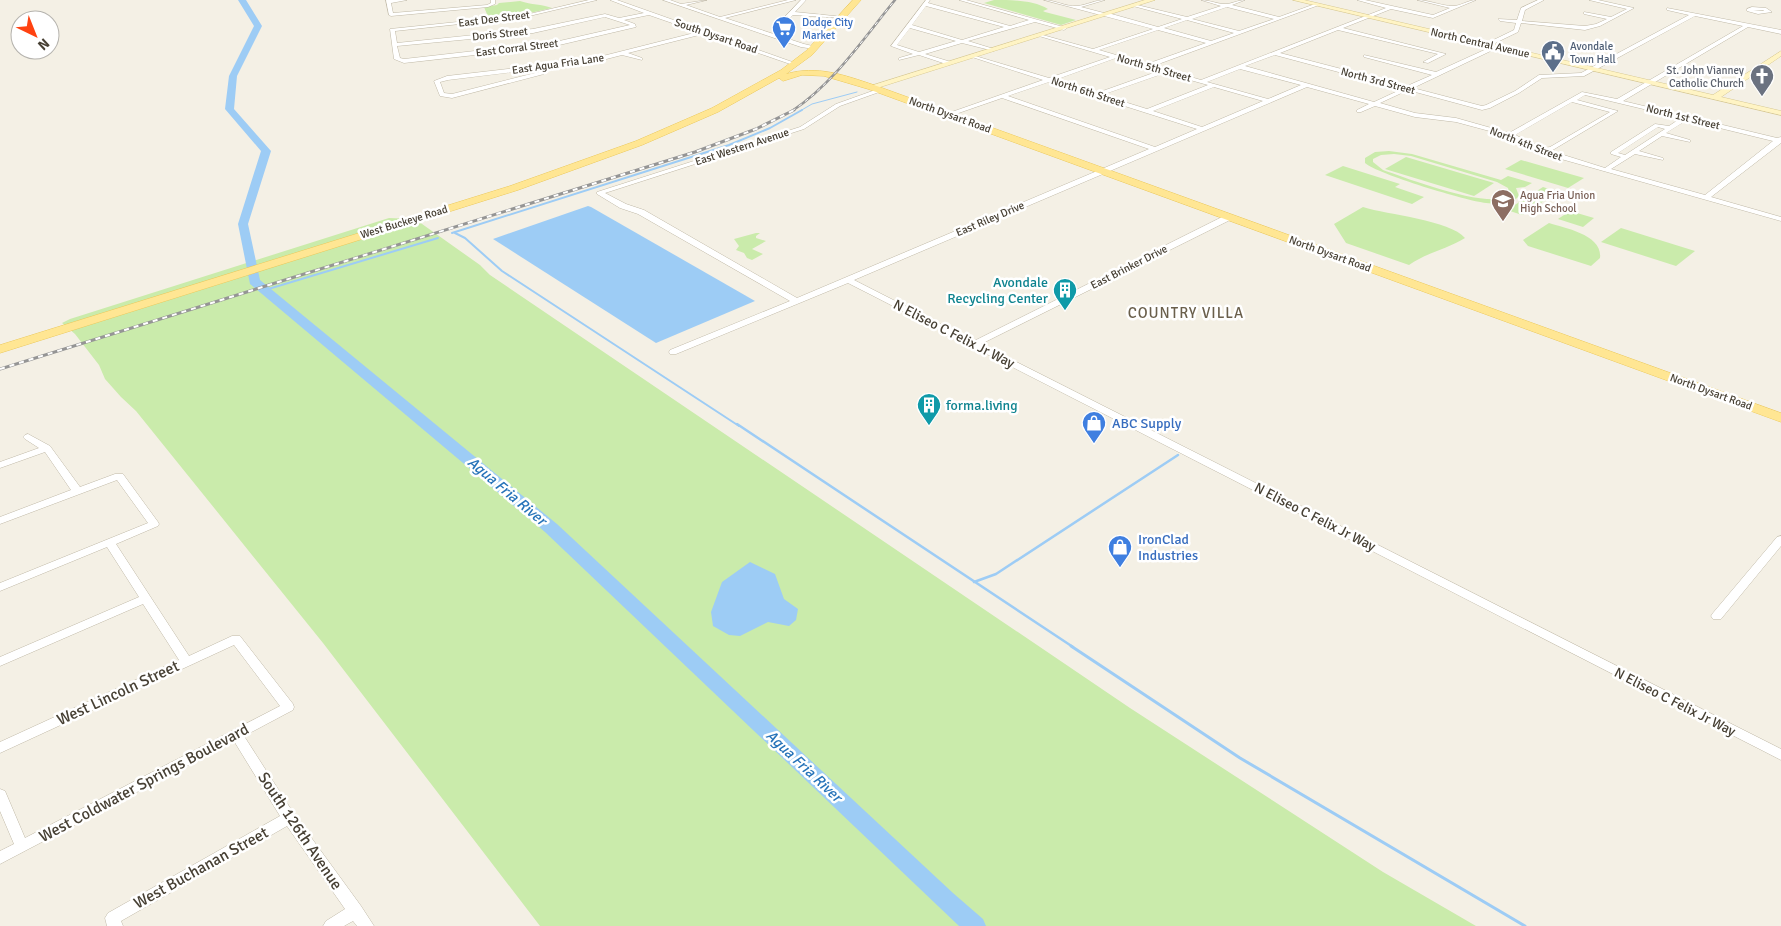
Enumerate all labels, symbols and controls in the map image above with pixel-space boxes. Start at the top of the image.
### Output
street label: East Dee Street [457,8,531,30]
north arrow [10,10,60,60]
supermarket icon: Dodge City Market [771,15,797,49]
street label: South Dysart Road [673,16,759,56]
place label: Dodge City Market [802,16,854,42]
street label: Doris Street [471,25,529,43]
street label: North Central Avenue [1429,25,1531,61]
text: N [34,35,53,54]
street label: East Corral Street [475,36,559,60]
public building icon: Avondale Town Hall [1540,39,1566,73]
place label: Avondale Town Hall [1570,40,1616,66]
street label: East Agua Fria Lane [511,51,605,77]
street label: North 5th Street [1115,51,1193,85]
church icon: St. John Vianney Catholic Church [1749,63,1775,97]
place label: St. John Vianney Catholic Church [1666,64,1745,90]
street label: North 3rd Street [1339,65,1417,97]
street label: North 6th Street [1050,74,1127,110]
street label: North Dysart Road [907,94,993,136]
street label: North 1st Street [1645,102,1721,132]
street label: North 4th Street [1488,124,1564,164]
street label: East Western Avenue [693,126,791,168]
school or university icon: Agua Fria Union High School [1490,188,1516,222]
place label: Agua Fria Union High School [1520,189,1595,215]
street label: East Riley Drive [954,199,1026,239]
street label: West Buckeye Road [359,203,449,241]
street label: North Dysart Road [1287,233,1373,275]
street label: East Brinker Drive [1088,242,1170,292]
place label: Avondale Recycling Center [947,274,1049,307]
building icon: Avondale Recycling Center [1052,277,1078,311]
street label: N Eliseo C Felix Jr Way [890,296,1018,372]
district label: COUNTRY VILLA [1128,304,1244,322]
street label: North Dysart Road [1668,371,1754,413]
building icon: forma.living [916,392,942,426]
place label: forma.living [946,397,1018,414]
shop icon: ABC Supply [1081,410,1107,444]
place label: ABC Supply [1112,415,1182,432]
water label: Agua Fria River [464,453,552,531]
street label: N Eliseo C Felix Jr Way [1251,479,1379,555]
place label: IronClad Industries [1138,531,1198,564]
shop icon: IronClad Industries [1107,534,1133,568]
street label: West Lincoln Street [54,656,183,730]
street label: N Eliseo C Felix Jr Way [1611,664,1739,740]
street label: West Coldwater Springs Boulevard [36,719,252,847]
water label: Agua Fria River [762,726,847,807]
street label: South 126th Avenue [253,768,347,894]
street label: West Buchanan Street [130,823,272,913]

